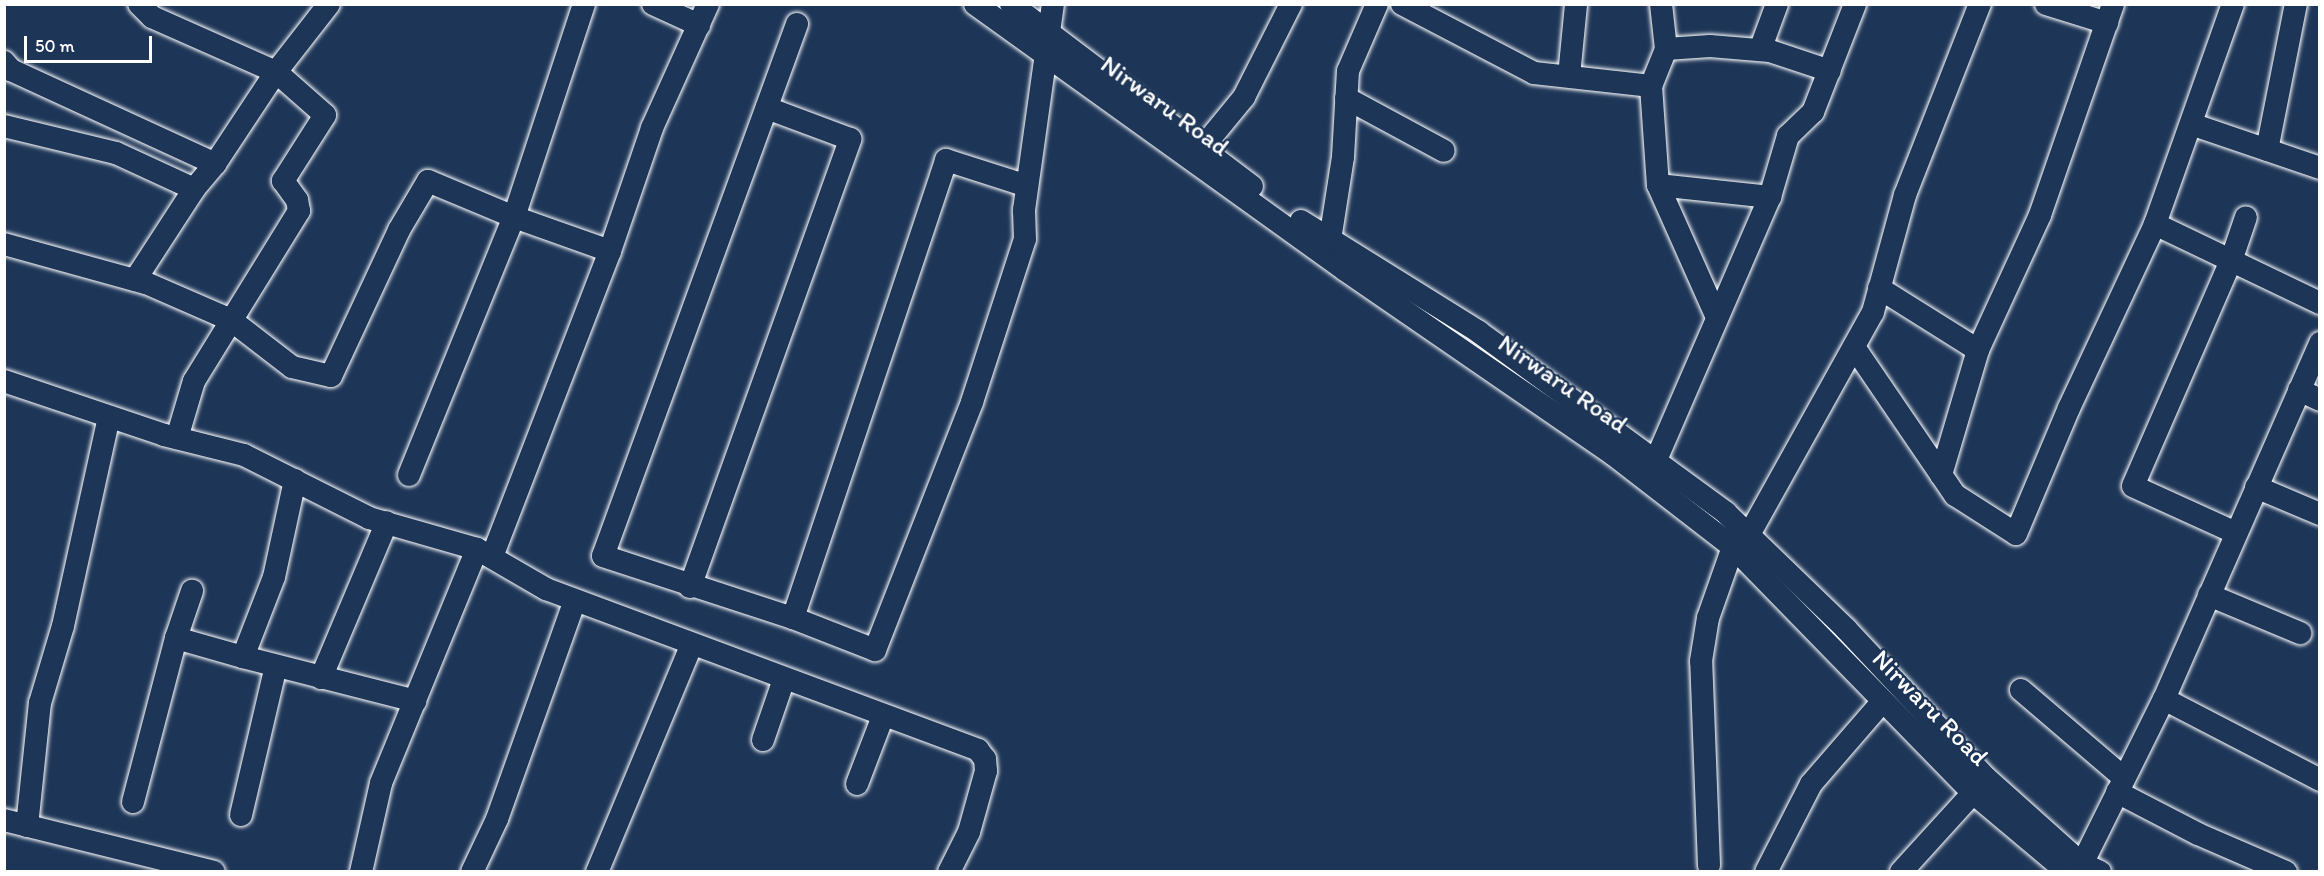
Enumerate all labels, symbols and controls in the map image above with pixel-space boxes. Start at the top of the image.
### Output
scale bar [27,24,154,62]
text: 50 m [35,35,75,57]
street label: Nirwaru Road [1094,49,1236,163]
street label: Nirwaru Road [1492,328,1634,440]
street label: Nirwaru Road [1865,643,1995,773]

